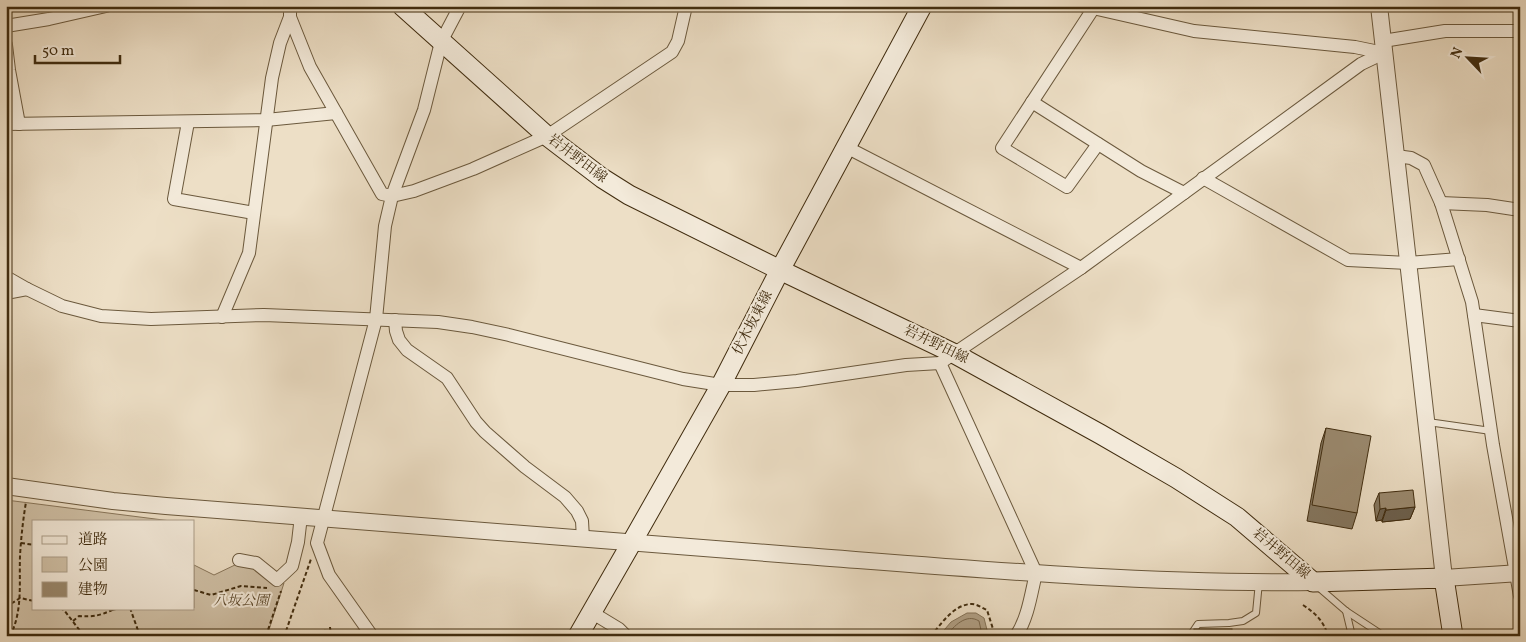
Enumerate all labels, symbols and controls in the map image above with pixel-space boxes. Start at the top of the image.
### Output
scale bar [35,32,120,64]
north arrow [1444,32,1494,82]
text: 50 m [42,41,74,62]
text: N [1447,45,1468,62]
street label: 岩井野田線 [543,130,611,188]
street label: 伏木坂東線 [729,288,777,358]
street label: 岩井野田線 [900,321,972,369]
legend [32,520,195,610]
street label: 岩井野田線 [1248,524,1314,584]
text: 道路 [78,530,108,551]
text: 公園 [78,556,108,577]
text: 建物 [78,580,108,601]
park label: 八坂公園 [213,592,271,611]

